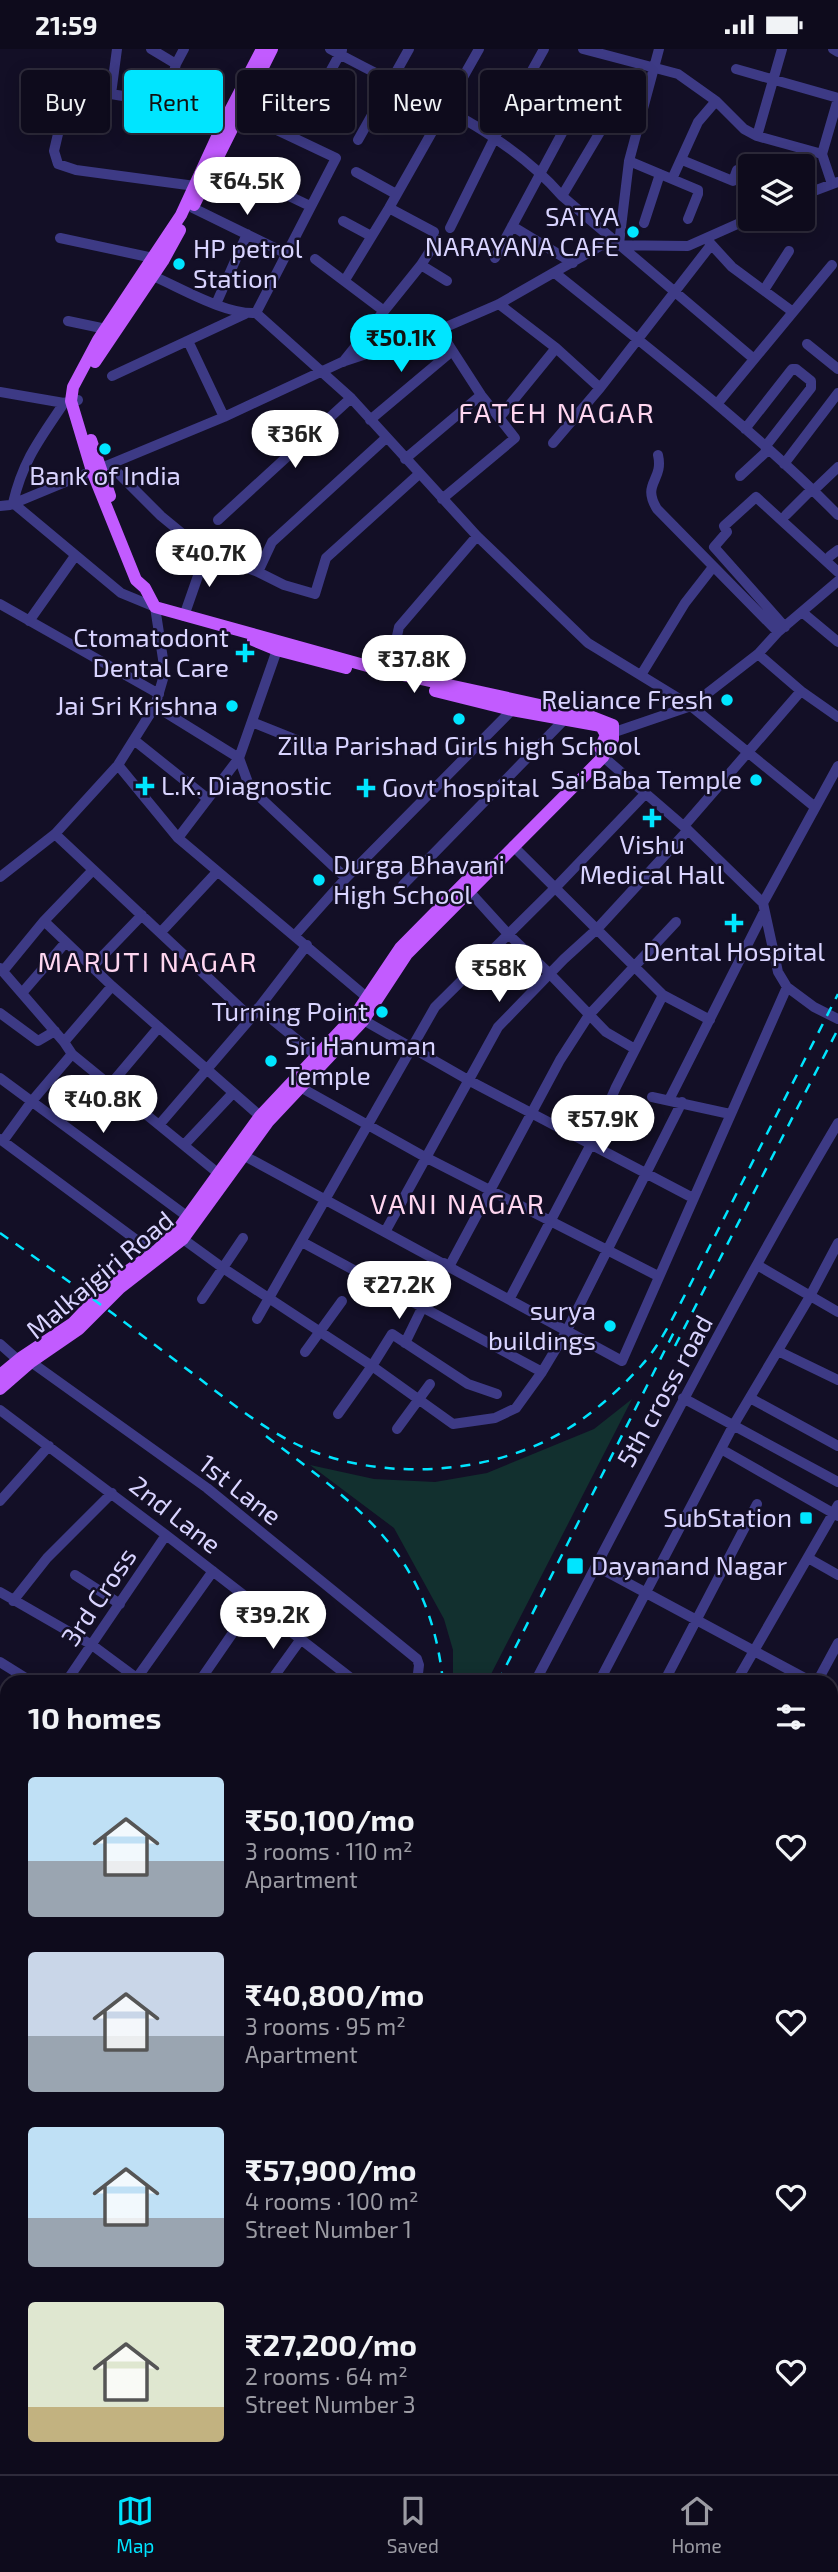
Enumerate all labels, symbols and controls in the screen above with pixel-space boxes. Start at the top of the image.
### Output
text: 21:59 [35,9,98,40]
chip: Buy [21,70,110,133]
chip: Rent [124,70,223,133]
chip: Filters [237,70,355,133]
chip: New [369,70,466,133]
chip: Apartment [480,70,646,133]
map controls [738,154,815,231]
button: layers [738,154,815,231]
pin: ₹64.5K [190,157,304,217]
text: ₹64.5K [210,166,284,194]
place label: SATYA NARAYANA CAFE [425,200,619,261]
marker: SATYA NARAYANA CAFE [625,224,641,240]
place label: HP petrol Station [193,232,303,293]
marker: HP petrol Station [171,256,187,272]
pin: ₹50.1K [344,315,458,374]
text: ₹50.1K [366,323,436,351]
district label: FATEH NAGAR [458,395,656,429]
pin: ₹36K [254,411,336,470]
text: ₹36K [268,419,322,447]
marker: Bank of India [97,441,113,457]
place label: Bank of India [29,459,181,490]
pin: ₹40.7K [152,529,266,589]
text: ₹40.7K [172,538,246,566]
place label: Ctomatodont Dental Care [73,621,229,682]
pin: ₹37.8K [357,635,471,695]
marker: Ctomatodont Dental Care [235,643,255,663]
text: ₹37.8K [378,644,450,672]
place label: Reliance Fresh [541,683,713,714]
place label: Jai Sri Krishna [55,689,218,720]
marker: Reliance Fresh [719,692,735,708]
marker: Jai Sri Krishna [224,698,240,714]
marker: Zilla Parishad Girls high School [451,711,467,727]
place label: Zilla Parishad Girls high School [278,729,641,760]
place label: Sai Baba Temple [551,763,742,794]
place label: L.K. Diagnostic [161,769,332,800]
place label: Govt hospital [382,771,539,802]
marker: Sai Baba Temple [748,772,764,788]
marker: L.K. Diagnostic [135,776,155,796]
marker: Govt hospital [356,778,376,798]
marker: Vishu Medical Hall [644,810,660,826]
place label: Vishu Medical Hall [579,828,725,889]
place label: Durga Bhavani High School [333,848,505,909]
marker: Durga Bhavani High School [311,872,327,888]
marker: Dental Hospital [724,913,744,933]
place label: Dental Hospital [643,935,825,966]
district label: MARUTI NAGAR [37,944,259,978]
pin: ₹58K [458,944,540,1004]
text: ₹58K [471,953,527,981]
place label: Turning Point [212,995,368,1026]
marker: Turning Point [374,1004,390,1020]
place label: Sri Hanuman Temple [285,1029,436,1090]
marker: Sri Hanuman Temple [263,1053,279,1069]
pin: ₹40.8K [46,1075,160,1135]
text: ₹40.8K [64,1084,142,1112]
pin: ₹57.9K [546,1095,660,1155]
text: ₹57.9K [567,1104,639,1132]
district label: VANI NAGAR [370,1186,546,1220]
street label: Malkajgiri Road [19,1203,179,1344]
pin: ₹27.2K [342,1261,456,1321]
text: ₹27.2K [363,1270,435,1298]
place label: surya buildings [488,1294,596,1355]
street label: 5th cross road [609,1309,718,1472]
marker: surya buildings [602,1318,618,1334]
street label: 1st Lane [194,1447,288,1531]
street label: 2nd Lane [124,1469,228,1559]
place label: SubStation [663,1501,792,1532]
marker: SubStation [798,1510,814,1526]
street label: 3rd Cross [54,1541,142,1651]
place label: Dayanand Nagar [591,1549,787,1580]
marker: Dayanand Nagar [565,1556,585,1576]
pin: ₹39.2K [216,1591,330,1651]
text: ₹39.2K [236,1600,310,1628]
icon: filters [772,1698,810,1736]
text: 10 homes [28,1699,161,1735]
text: ₹50,100/mo [245,1801,415,1837]
icon: home [84,1805,168,1889]
icon: heart [772,1828,810,1866]
text: 3 rooms · 110 m² [245,1837,412,1865]
text: Apartment [245,1865,358,1893]
text: ₹40,800/mo [245,1976,424,2012]
icon: home [84,1980,168,2064]
icon: heart [772,2003,810,2041]
text: 3 rooms · 95 m² [245,2012,406,2040]
text: Apartment [245,2040,358,2068]
text: ₹57,900/mo [245,2151,416,2187]
icon: home [84,2155,168,2239]
icon: heart [772,2178,810,2216]
text: 4 rooms · 100 m² [245,2187,419,2215]
text: Street Number 1 [245,2215,412,2243]
text: ₹27,200/mo [245,2326,417,2362]
icon: home [84,2330,168,2414]
icon: heart [772,2353,810,2391]
text: 2 rooms · 64 m² [245,2362,408,2390]
text: Street Number 3 [245,2390,416,2418]
tab: Map [116,2492,154,2557]
tab: Saved [387,2492,439,2557]
tab: Home [671,2492,722,2557]

